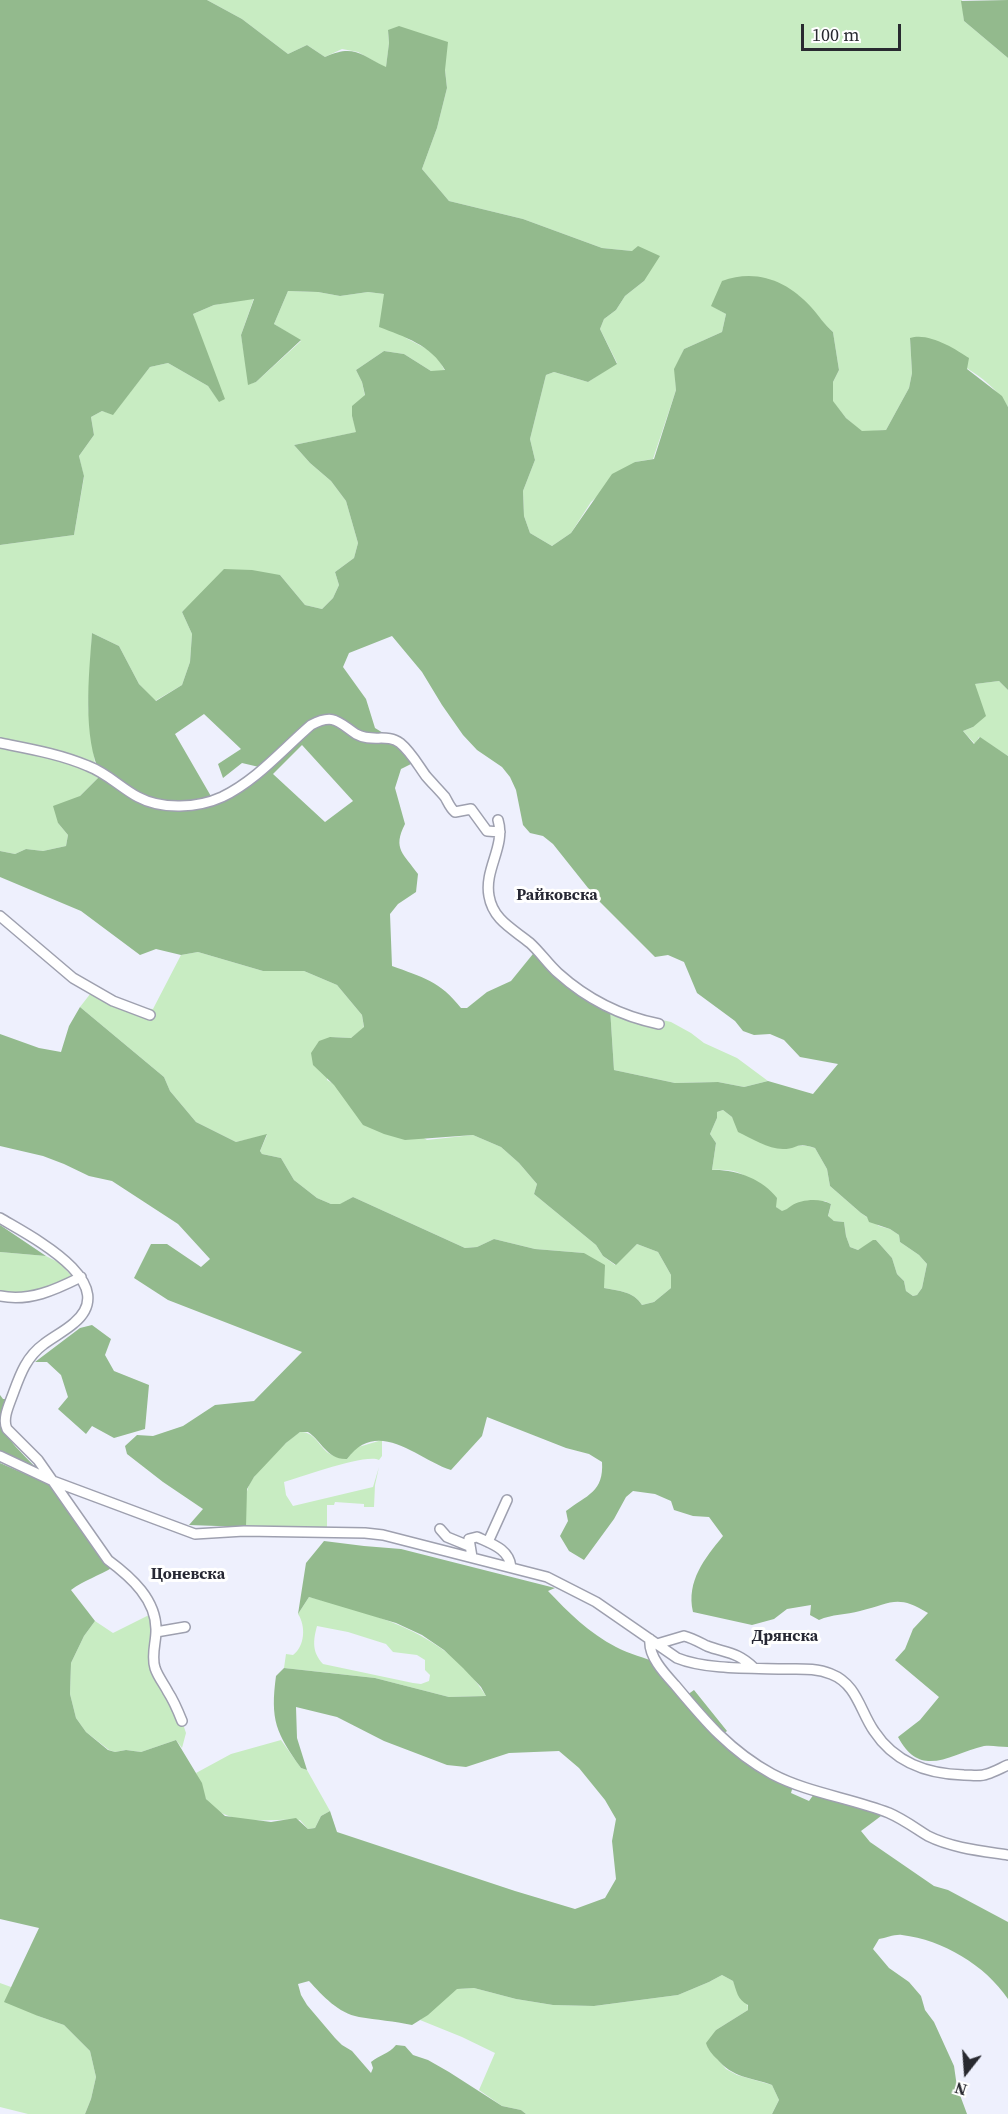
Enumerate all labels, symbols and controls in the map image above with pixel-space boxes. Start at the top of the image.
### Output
scale bar [804,12,904,50]
text: 100 m [812,22,859,47]
district label: Райковска [516,886,598,906]
district label: Цоневска [151,1565,225,1585]
district label: Дрянска [752,1627,818,1647]
north arrow [936,2042,996,2102]
text: N [952,2077,970,2101]

